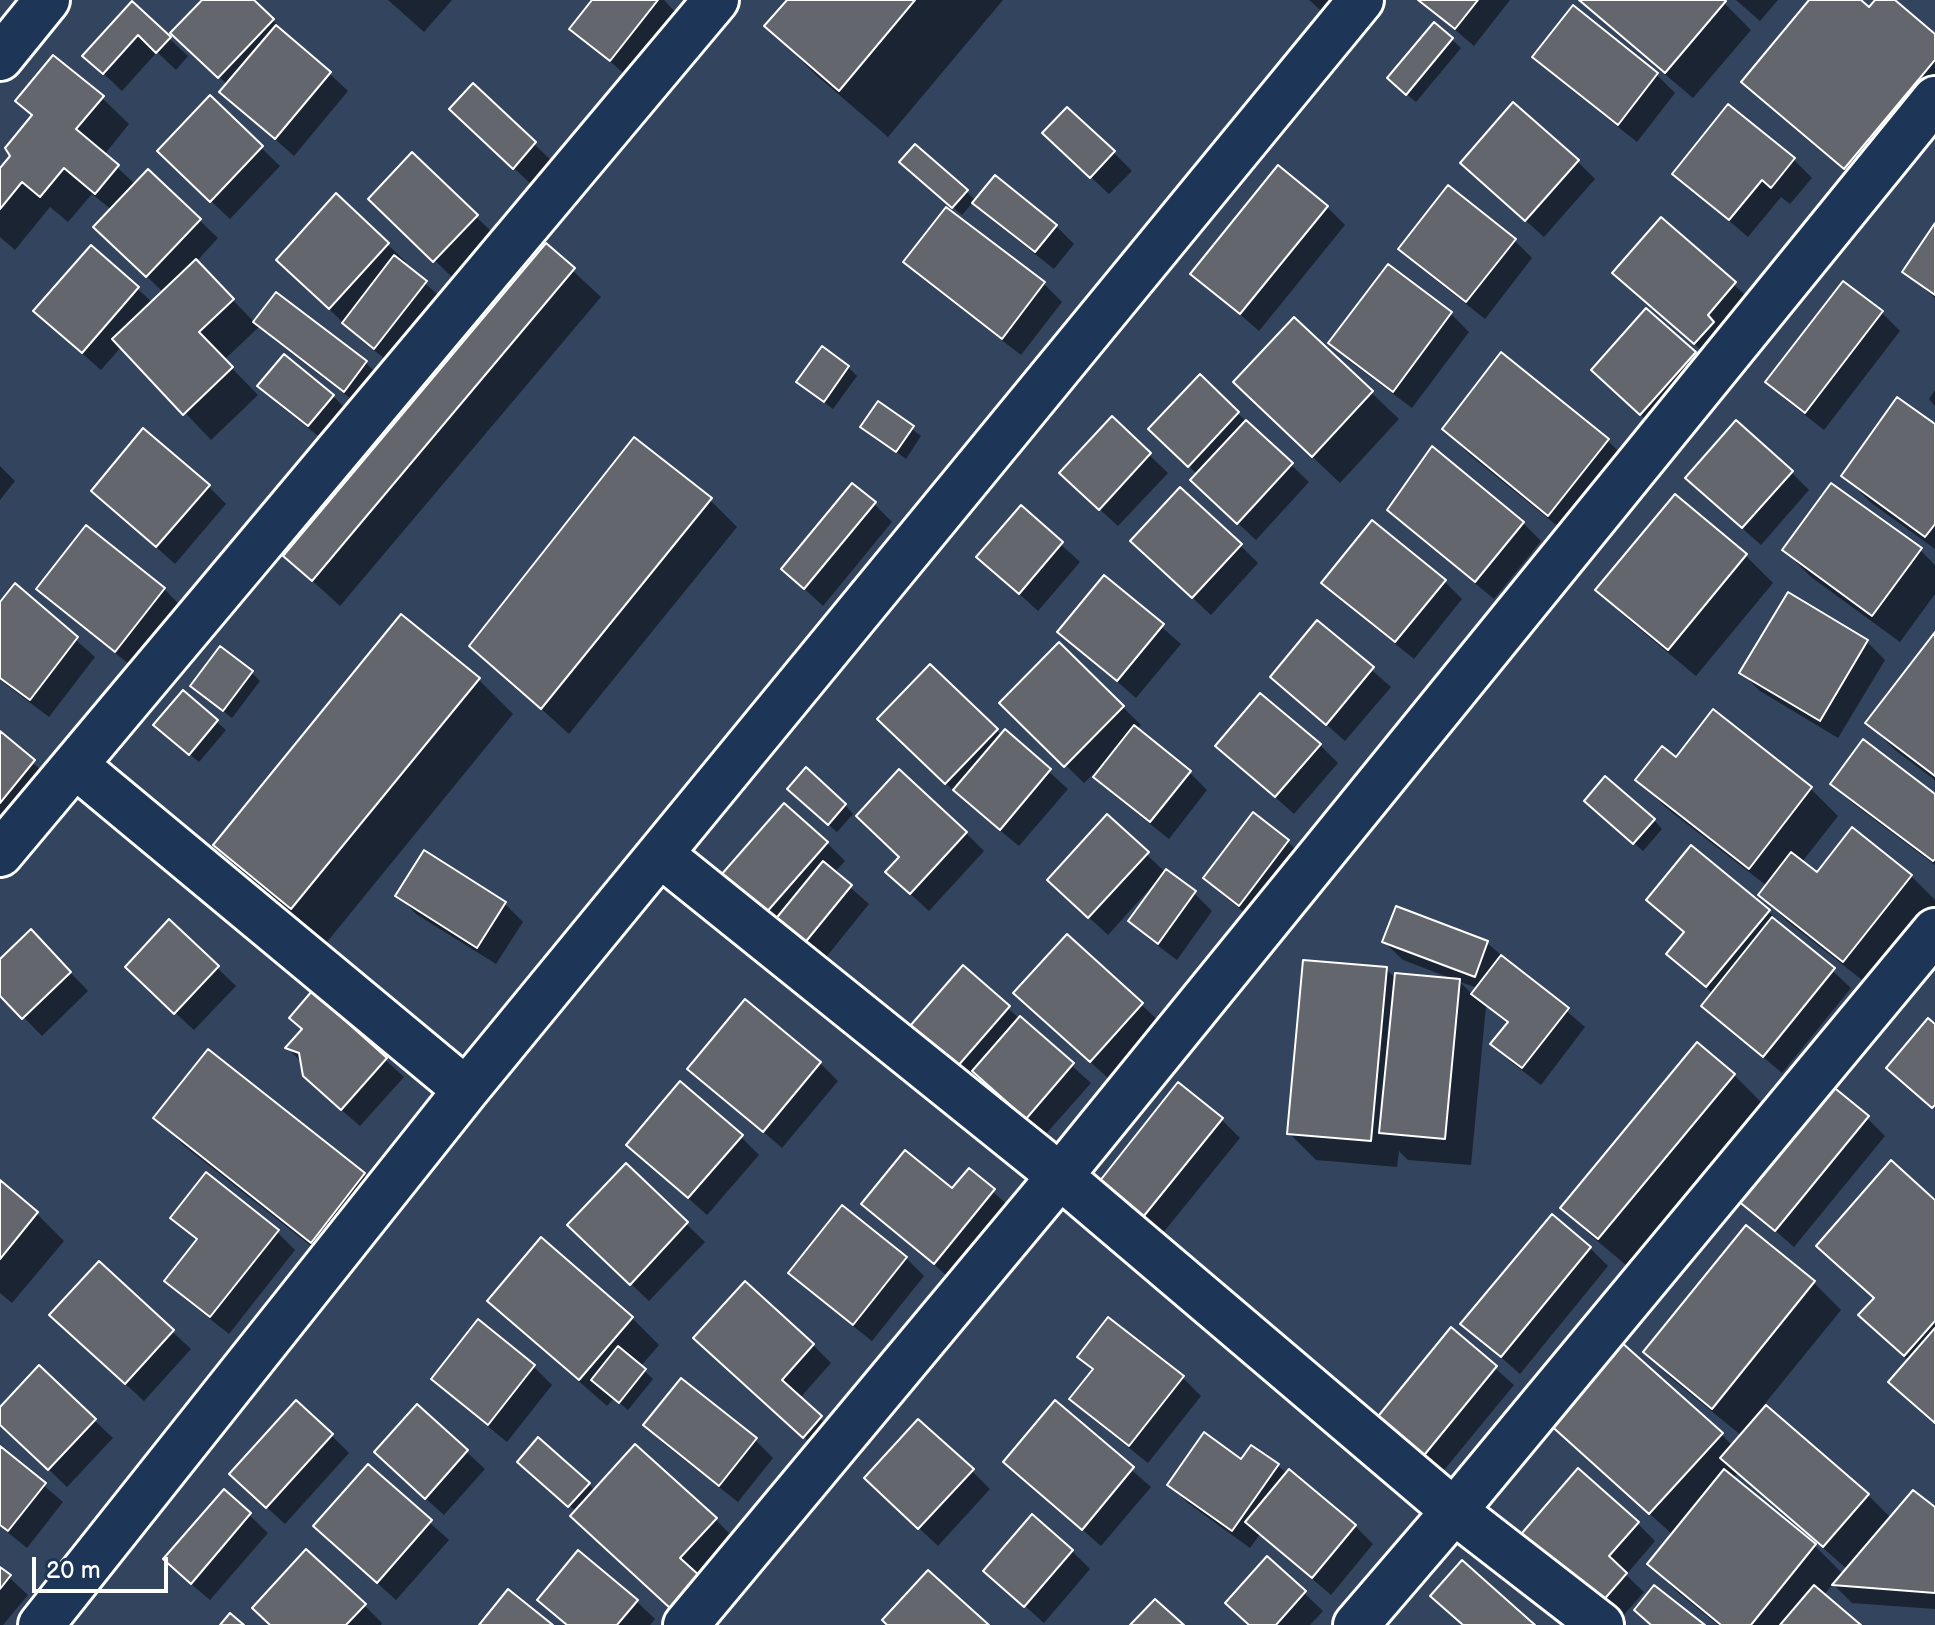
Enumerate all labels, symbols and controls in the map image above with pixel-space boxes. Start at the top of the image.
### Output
scale bar [36,1541,172,1591]
text: 20 m [46,1556,101,1585]

